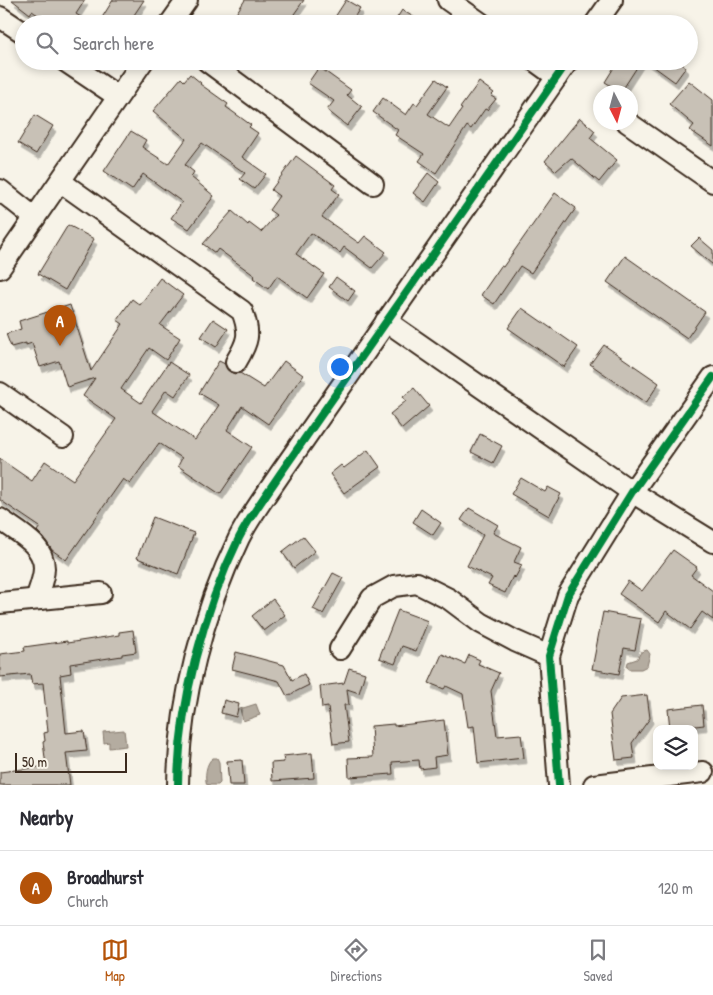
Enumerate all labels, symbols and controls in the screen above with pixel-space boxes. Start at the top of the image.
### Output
search box [15,15,698,70]
icon: search [33,29,61,57]
text: Search here [73,30,154,56]
north arrow [593,85,638,130]
pin: A [44,305,76,346]
your location [327,354,353,380]
map controls [653,725,698,770]
button: layers [653,725,698,770]
scale bar [15,750,128,773]
text: 50 m [22,752,47,771]
text: Nearby [20,803,73,832]
text: Broadhurst [67,864,143,890]
text: A [32,877,40,899]
text: 120 m [658,877,693,899]
text: Church [67,890,108,912]
tab: Map [101,936,129,985]
tab: Directions [330,936,382,985]
tab: Saved [584,936,612,985]

